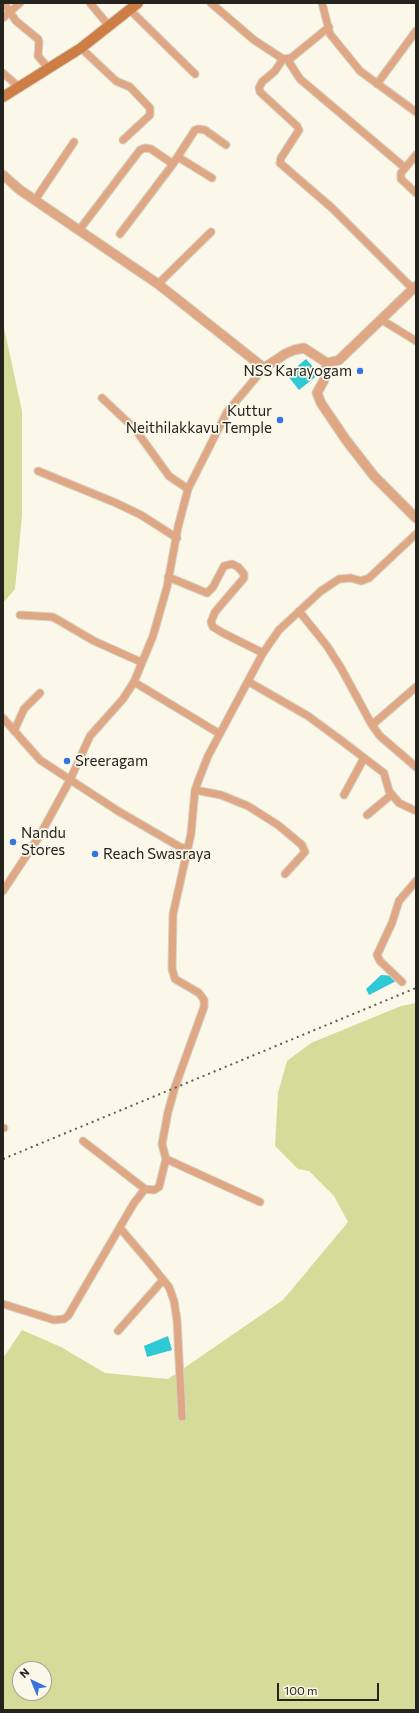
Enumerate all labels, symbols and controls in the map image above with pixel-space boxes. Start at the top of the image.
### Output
place label: NSS Karayogam [243,362,352,380]
marker: NSS Karayogam [355,366,365,376]
place label: Kuttur Neithilakkavu Temple [126,402,272,437]
marker: Kuttur Neithilakkavu Temple [275,415,285,425]
place label: Sreeragam [75,752,148,770]
marker: Sreeragam [62,756,72,766]
place label: Nandu Stores [21,824,66,859]
marker: Nandu Stores [8,837,18,847]
place label: Reach Swasraya [103,845,211,863]
marker: Reach Swasraya [90,849,100,859]
north arrow [12,1661,52,1701]
text: N [17,1665,31,1680]
scale bar [279,1675,381,1701]
text: 100 m [284,1683,318,1697]

